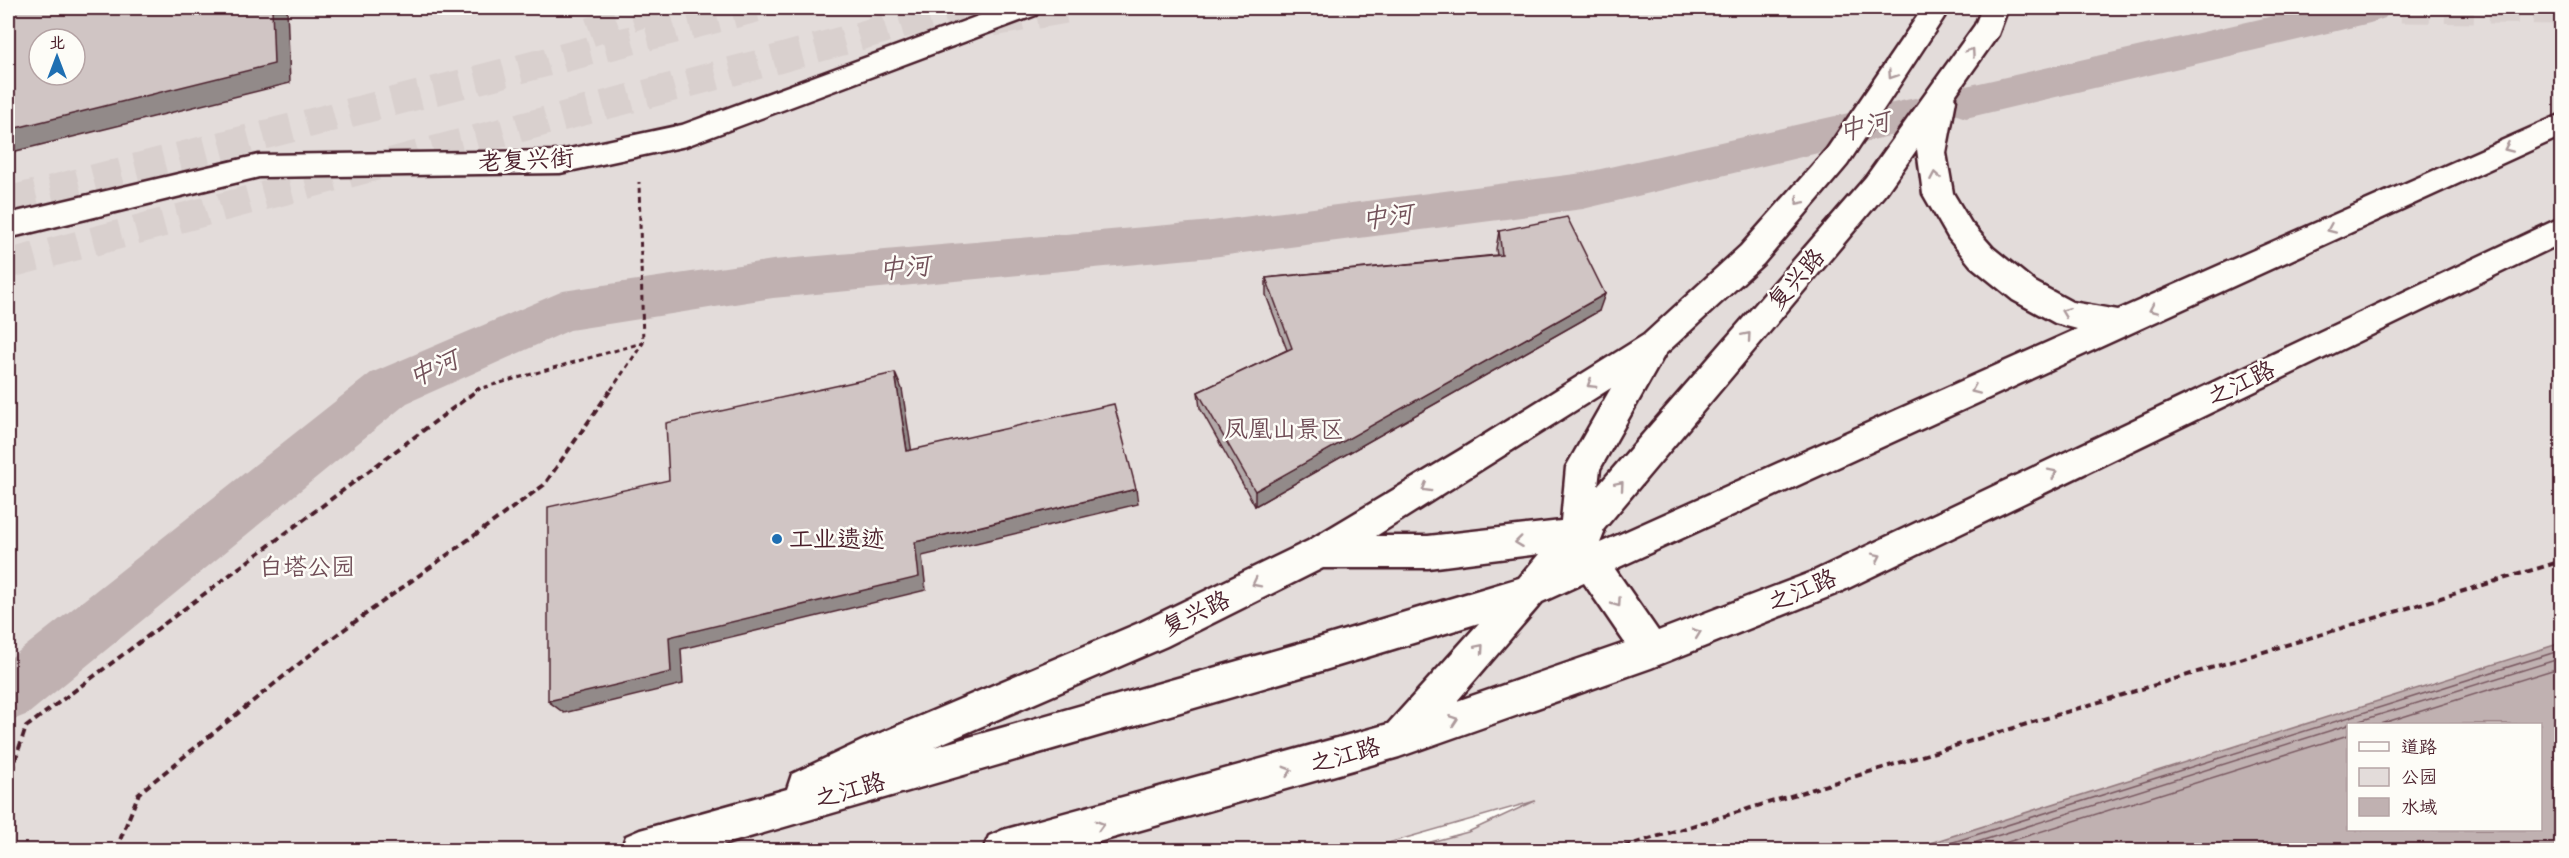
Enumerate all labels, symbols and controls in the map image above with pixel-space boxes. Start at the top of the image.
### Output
north arrow [27,27,87,87]
text: 北 [49,33,65,54]
one-way arrow [1964,47,1975,58]
one-way arrow [1888,68,1899,79]
water label: 中河 [1835,105,1897,150]
one-way arrow [2504,141,2515,153]
street label: 老复兴街 [477,144,575,179]
one-way arrow [1930,172,1942,181]
one-way arrow [1795,194,1806,205]
water label: 中河 [1359,197,1419,238]
one-way arrow [2326,221,2337,233]
street label: 复兴路 [1762,243,1832,317]
water label: 中河 [877,249,936,288]
one-way arrow [2149,302,2160,314]
one-way arrow [2060,307,2071,319]
one-way arrow [1740,332,1751,343]
water label: 中河 [403,342,468,396]
street label: 之江路 [2203,355,2281,414]
one-way arrow [1587,377,1597,389]
one-way arrow [1971,382,1982,394]
park label: 凤凰山景区 [1224,415,1344,446]
one-way arrow [2046,469,2057,480]
one-way arrow [1422,480,1432,492]
one-way arrow [1613,481,1624,492]
place label: 工业遗迹 [789,525,885,556]
marker: 工业遗迹 [770,532,784,546]
one-way arrow [1514,535,1524,548]
park label: 白塔公园 [259,553,355,584]
one-way arrow [1871,553,1882,565]
street label: 之江路 [1763,563,1842,620]
one-way arrow [1251,576,1262,588]
street label: 复兴路 [1158,585,1236,644]
one-way arrow [1610,596,1621,607]
one-way arrow [1691,627,1702,640]
one-way arrow [1472,644,1483,655]
one-way arrow [1449,714,1459,727]
legend [2347,723,2542,831]
street label: 之江路 [1307,732,1384,781]
text: 道路 [2401,736,2437,760]
one-way arrow [1282,766,1292,778]
text: 公园 [2401,766,2437,790]
street label: 之江路 [812,767,889,816]
text: 水域 [2401,796,2437,820]
one-way arrow [1094,820,1105,832]

